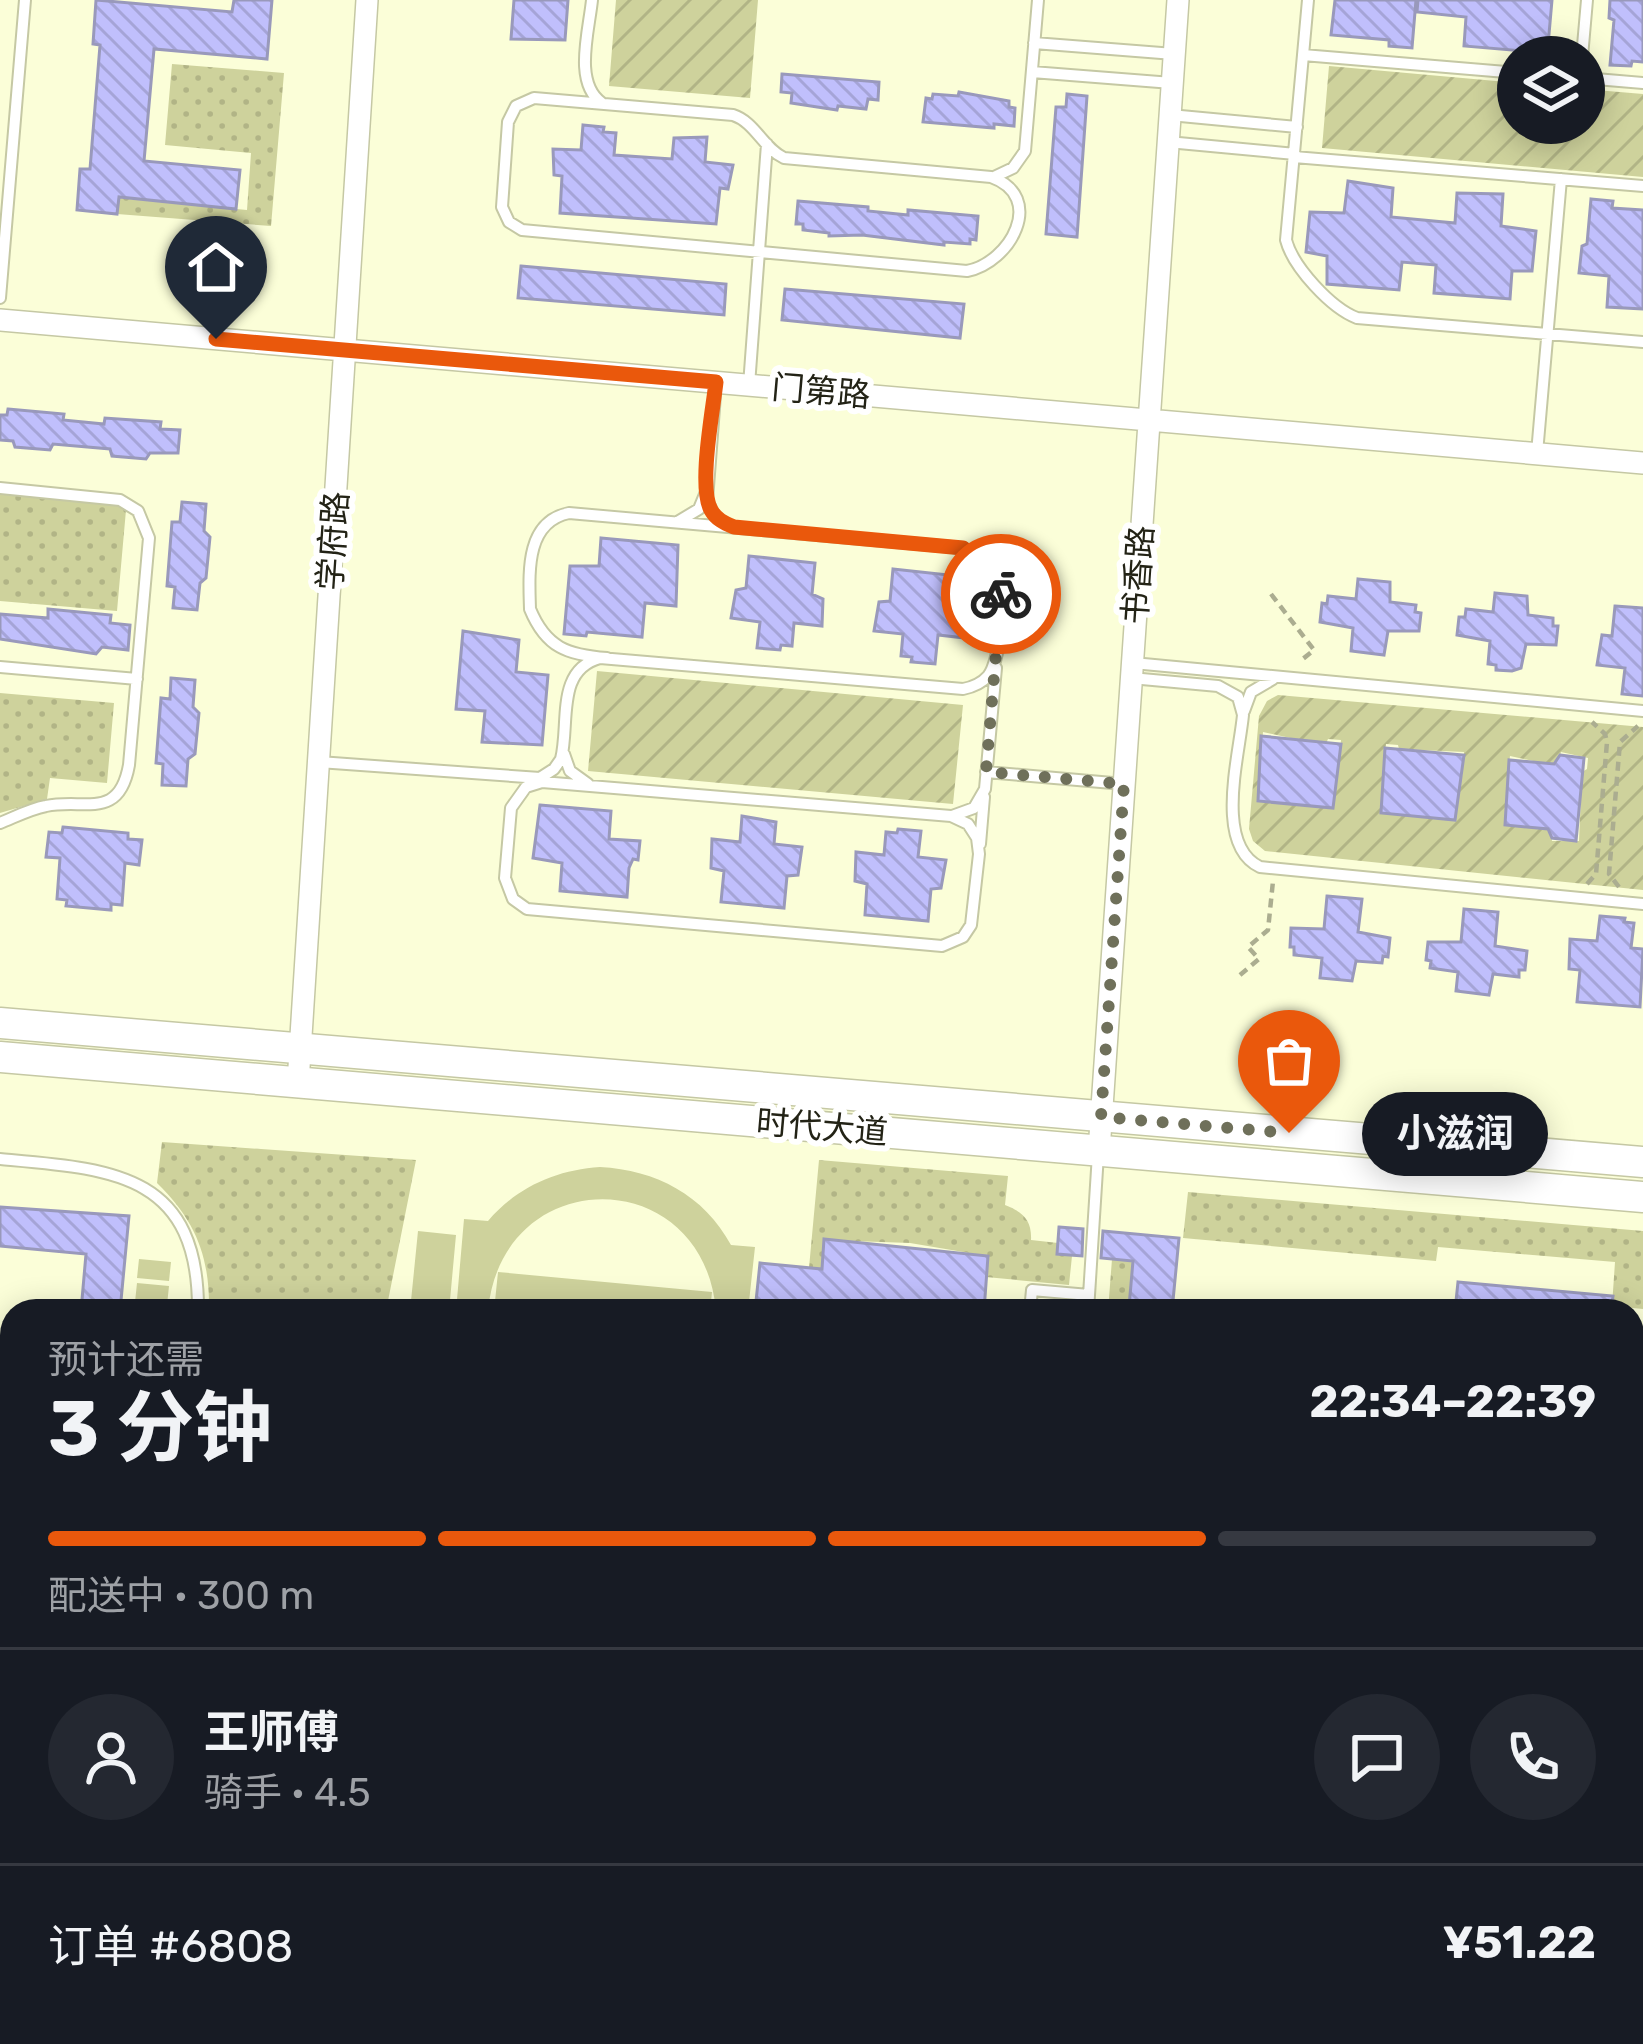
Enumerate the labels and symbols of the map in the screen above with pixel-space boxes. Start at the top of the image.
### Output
pin [165,216,267,339]
street label: 门第路 [770,367,872,415]
street label: 学府路 [310,490,356,592]
street label: 书香路 [1115,524,1161,626]
courier [941,534,1061,654]
pin [1238,1010,1340,1133]
callout: 小滋润 [1361,1091,1547,1175]
street label: 时代大道 [755,1102,889,1152]

